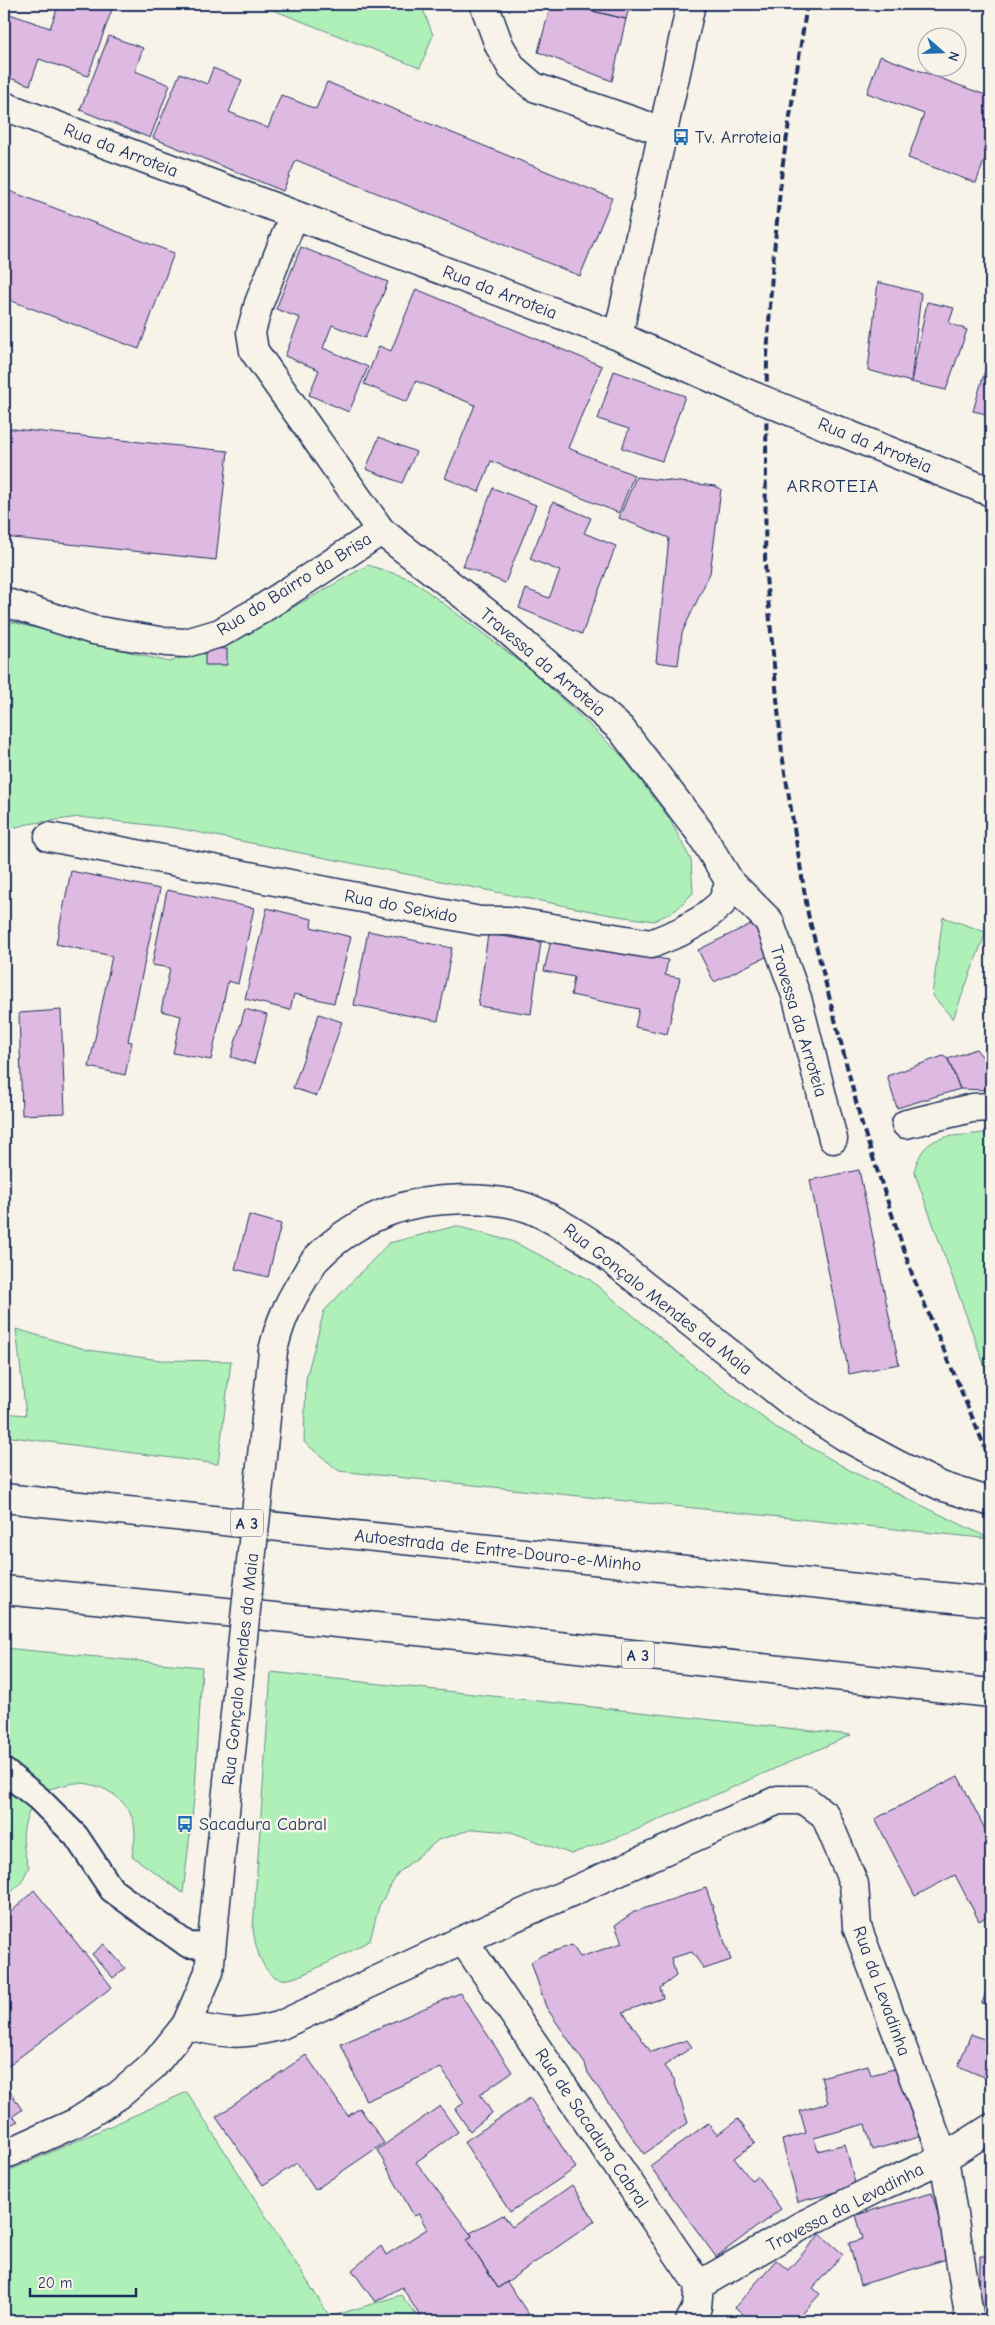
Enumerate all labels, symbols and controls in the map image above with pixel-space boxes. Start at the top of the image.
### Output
north arrow [918,28,968,78]
text: N [944,49,963,63]
street label: Rua da Arroteia [61,119,181,182]
bus stop icon: Tv. Arroteia [671,127,691,147]
place label: Tv. Arroteia [695,127,782,148]
street label: Rua da Arroteia [440,261,560,324]
street label: Rua da Arroteia [815,413,935,478]
district label: ARROTEIA [787,475,879,497]
street label: Rua do Bairro da Brisa [213,528,375,641]
street label: Travessa da Arroteia [476,604,610,721]
street label: Rua do Seixido [342,885,459,928]
street label: Travessa da Arroteia [765,943,832,1100]
street label: Rua Gonçalo Mendes da Maia [559,1219,756,1380]
road number: A 3 [231,1510,263,1536]
street label: Autoestrada de Entre-Douro-e-Minho [354,1525,642,1576]
street label: Rua Gonçalo Mendes da Maia [218,1552,263,1786]
road number: A 3 [622,1642,654,1668]
bus stop icon: Sacadura Cabral [175,1814,195,1834]
place label: Sacadura Cabral [199,1814,327,1835]
street label: Rua da Levadinha [848,1923,915,2059]
street label: Rua de Sacadura Cabral [530,2045,653,2212]
street label: Travessa da Levadinha [763,2159,927,2256]
scale bar [30,2265,136,2297]
text: 20 m [38,2274,72,2292]

